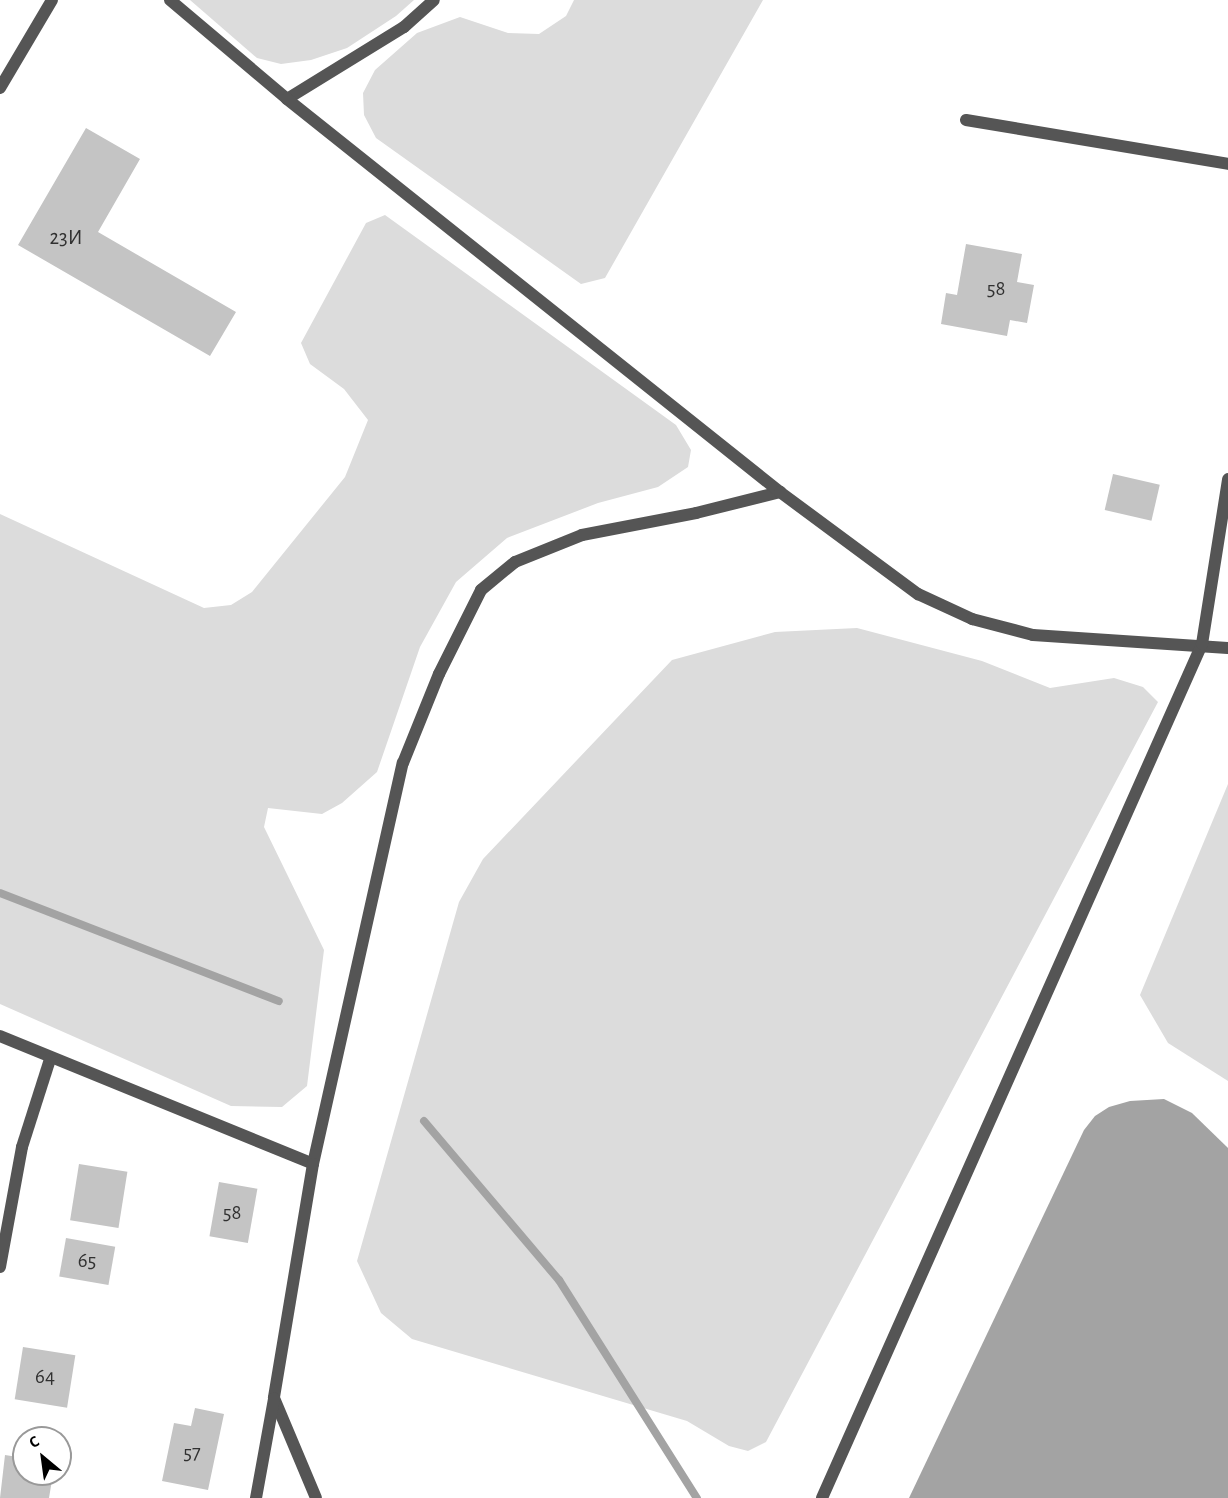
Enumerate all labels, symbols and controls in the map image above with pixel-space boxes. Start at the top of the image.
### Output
house number: 23И [49,225,83,251]
house number: 58 [987,276,1005,302]
house number: 58 [223,1200,241,1226]
house number: 65 [78,1248,96,1274]
house number: 64 [35,1364,55,1390]
north arrow [12,1426,72,1486]
text: С [26,1433,42,1451]
house number: 57 [183,1440,201,1466]

